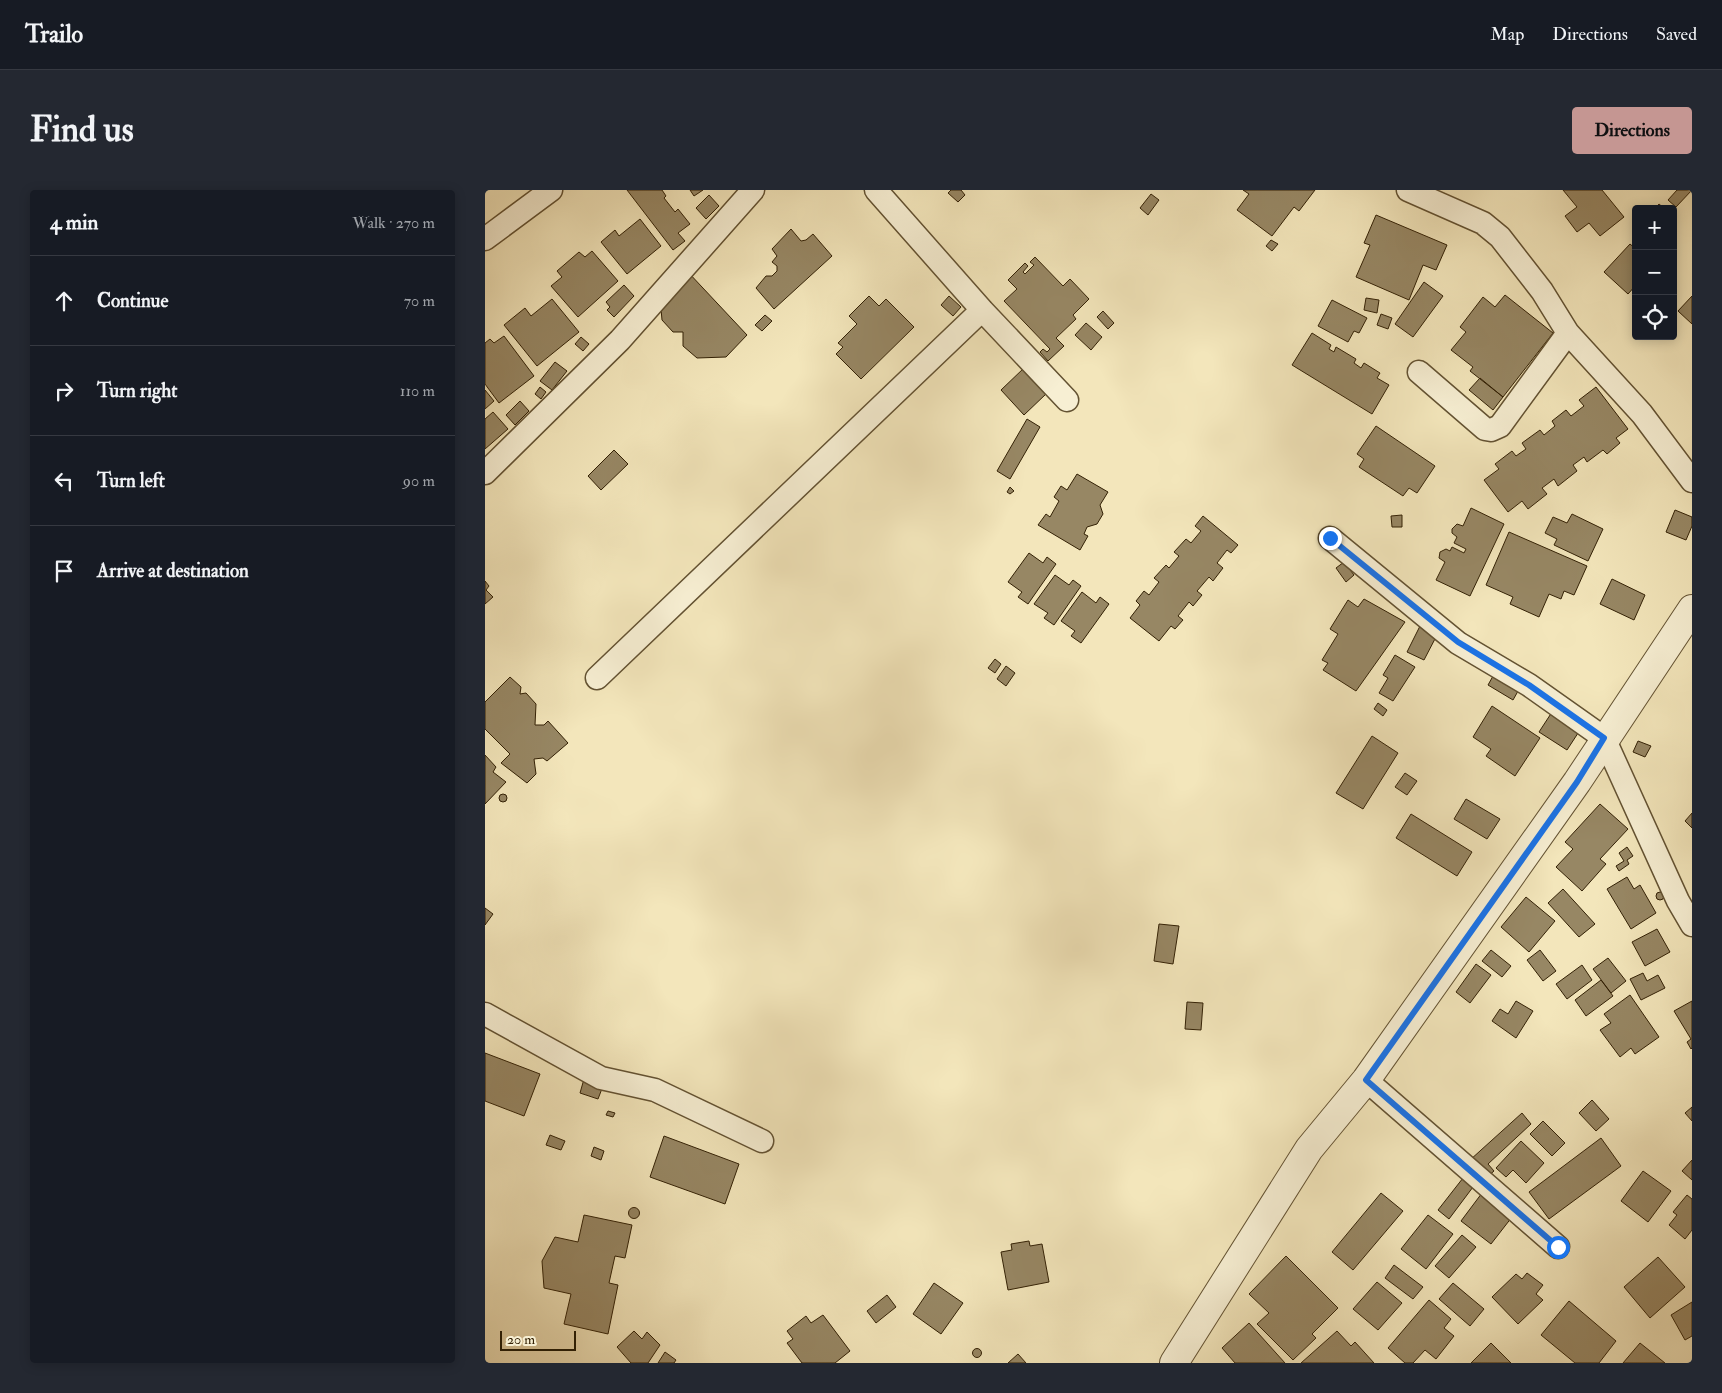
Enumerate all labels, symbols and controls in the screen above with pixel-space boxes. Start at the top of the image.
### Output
text: Trailo [25,19,83,50]
text: Map [1491,23,1524,46]
text: Directions [1552,23,1628,46]
text: Saved [1656,23,1697,46]
button: Directions [1572,107,1692,154]
text: Find us [30,108,134,152]
map controls [1632,205,1677,340]
button: + [1632,205,1677,250]
text: 4 min [50,209,98,236]
text: Walk · 270 m [353,213,435,233]
button: − [1632,250,1677,295]
icon: ahead [50,287,78,315]
text: Continue [97,289,168,313]
text: 70 m [404,291,435,311]
button: locate [1632,295,1677,340]
icon: right [50,377,78,405]
text: Turn right [97,379,177,403]
text: 110 m [400,381,435,401]
icon: left [50,467,78,495]
text: Turn left [97,469,165,493]
text: 90 m [403,471,435,491]
route end [1319,527,1342,550]
icon: arrive [50,557,78,585]
text: Arrive at destination [97,559,249,583]
route start [1547,1236,1570,1259]
scale bar [500,1328,576,1351]
text: 20 m [507,1331,535,1348]

